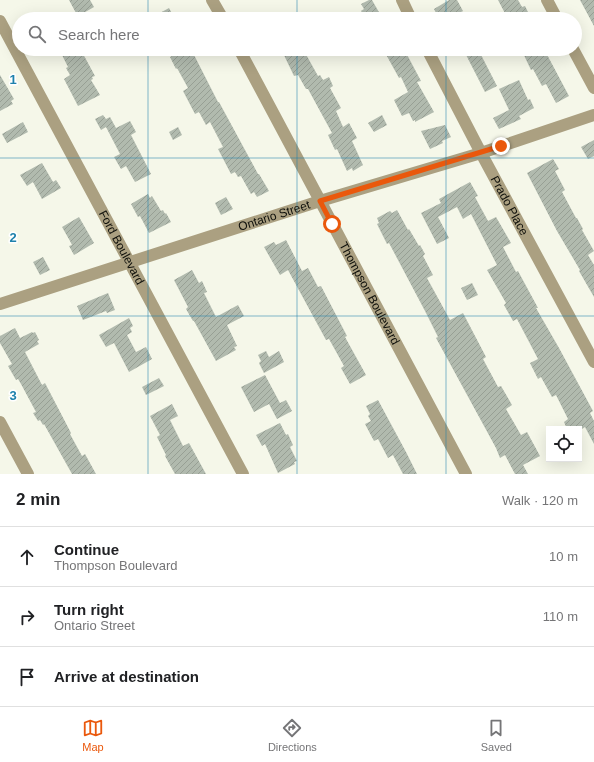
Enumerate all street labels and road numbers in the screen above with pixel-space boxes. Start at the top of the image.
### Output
street label: Prado Place [488,173,531,238]
street label: Ontario Street [236,197,313,234]
street label: Ford Boulevard [96,208,147,287]
street label: Thompson Boulevard [336,240,403,347]

